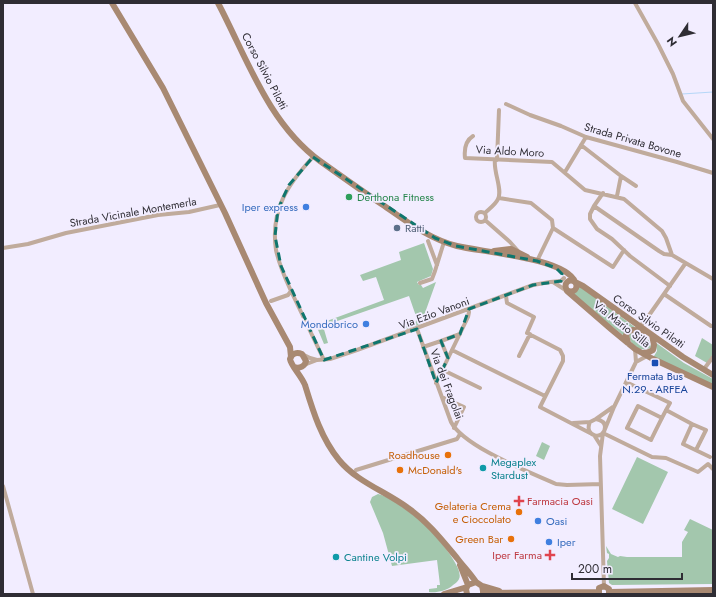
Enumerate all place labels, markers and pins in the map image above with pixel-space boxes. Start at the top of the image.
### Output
place label: Derthona Fitness [357,189,435,205]
marker: Derthona Fitness [344,192,354,202]
place label: Iper express [242,199,299,215]
marker: Iper express [301,202,311,212]
place label: Ratti [405,220,425,236]
marker: Ratti [392,223,402,233]
place label: Mondobrico [301,316,358,332]
marker: Mondobrico [361,319,371,329]
marker: Fermata Bus N.29 - ARFEA [650,358,660,368]
place label: Fermata Bus N.29 - ARFEA [622,368,689,397]
place label: Roadhouse [389,447,440,463]
marker: Roadhouse [443,450,453,460]
place label: Megaplex Stardust [491,454,536,483]
place label: McDonald's [408,462,463,478]
marker: Megaplex Stardust [478,463,488,473]
marker: McDonald's [395,465,405,475]
place label: Farmacia Oasi [527,493,593,509]
marker: Farmacia Oasi [514,496,524,506]
place label: Gelateria Crema e Cioccolato [435,498,511,527]
marker: Gelateria Crema e Cioccolato [514,507,524,517]
place label: Oasi [546,513,567,529]
marker: Oasi [533,516,543,526]
place label: Green Bar [455,531,503,547]
marker: Green Bar [506,534,516,544]
place label: Iper [557,534,576,550]
marker: Iper [544,537,554,547]
place label: Iper Farma [492,547,542,563]
place label: Cantine Volpi [344,549,407,565]
marker: Iper Farma [545,550,555,560]
marker: Cantine Volpi [331,552,341,562]

